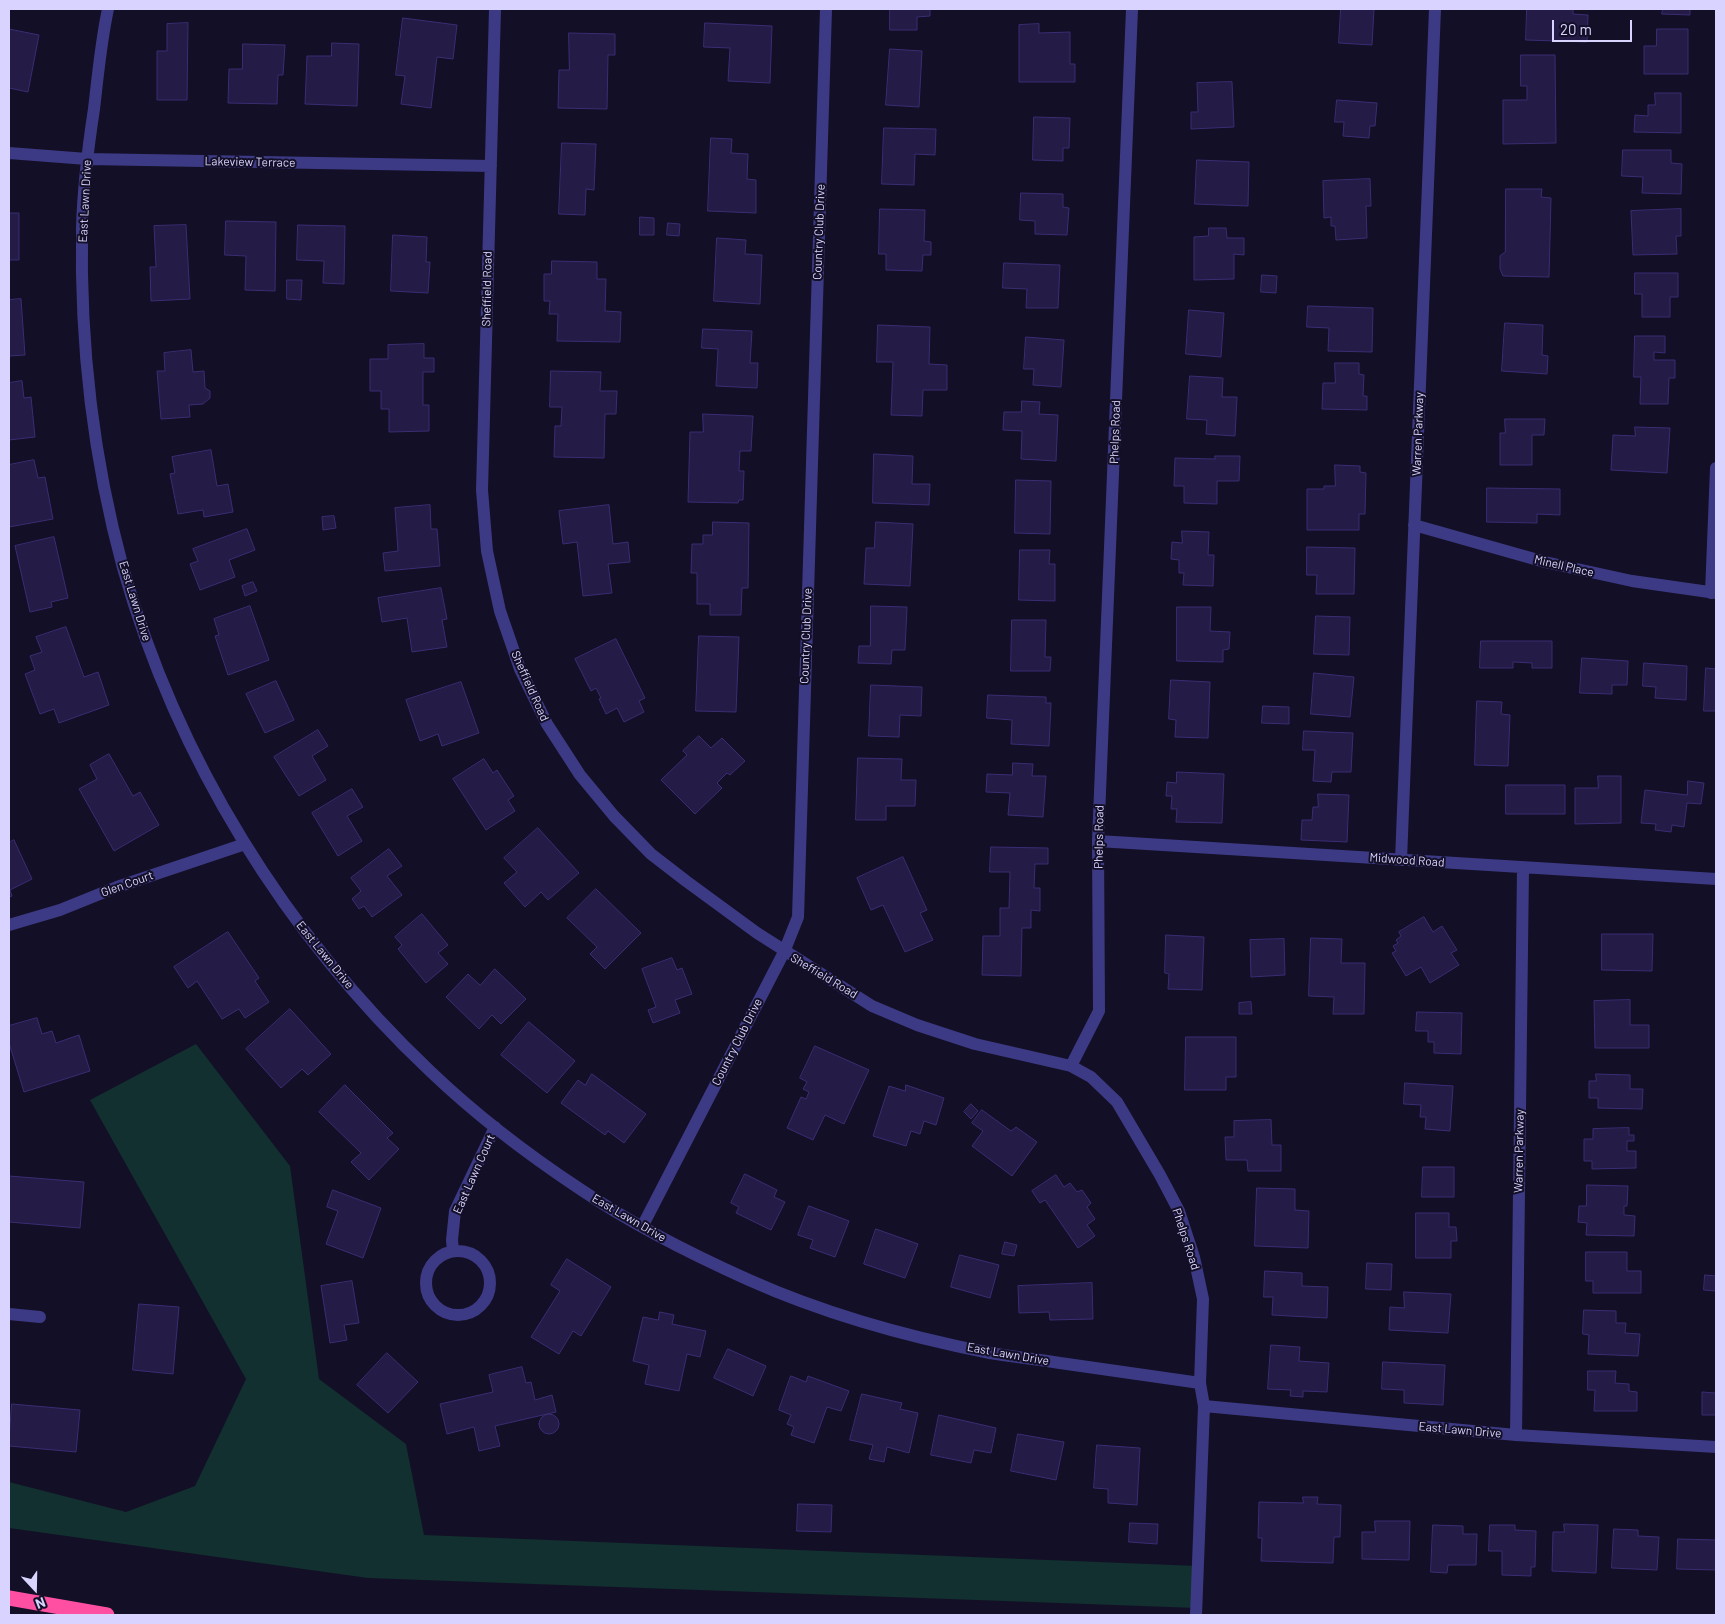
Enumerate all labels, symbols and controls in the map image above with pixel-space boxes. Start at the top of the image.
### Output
scale bar [1555,10,1635,42]
text: 20 m [1560,20,1592,38]
street label: Lakeview Terrace [204,154,296,170]
street label: East Lawn Drive [76,159,94,243]
street label: Country Club Drive [810,184,828,280]
street label: Sheffield Road [479,251,495,327]
street label: Warren Parkway [1409,392,1427,476]
street label: Phelps Road [1107,400,1123,464]
street label: Minell Place [1533,552,1595,580]
street label: East Lawn Drive [116,559,154,643]
street label: Country Club Drive [797,588,815,684]
street label: Sheffield Road [508,649,552,723]
street label: Phelps Road [1091,805,1107,869]
street label: Midwood Road [1369,850,1445,870]
street label: Glen Court [99,868,155,900]
street label: East Lawn Drive [293,918,357,992]
street label: Sheffield Road [788,950,860,1002]
street label: Country Club Drive [709,996,765,1088]
street label: Warren Parkway [1511,1109,1527,1193]
street label: East Lawn Court [450,1132,498,1216]
street label: East Lawn Drive [589,1191,669,1245]
street label: Phelps Road [1169,1206,1203,1272]
street label: East Lawn Drive [966,1340,1050,1368]
street label: East Lawn Drive [1418,1419,1502,1441]
north arrow [10,1564,60,1614]
text: N [33,1594,48,1613]

